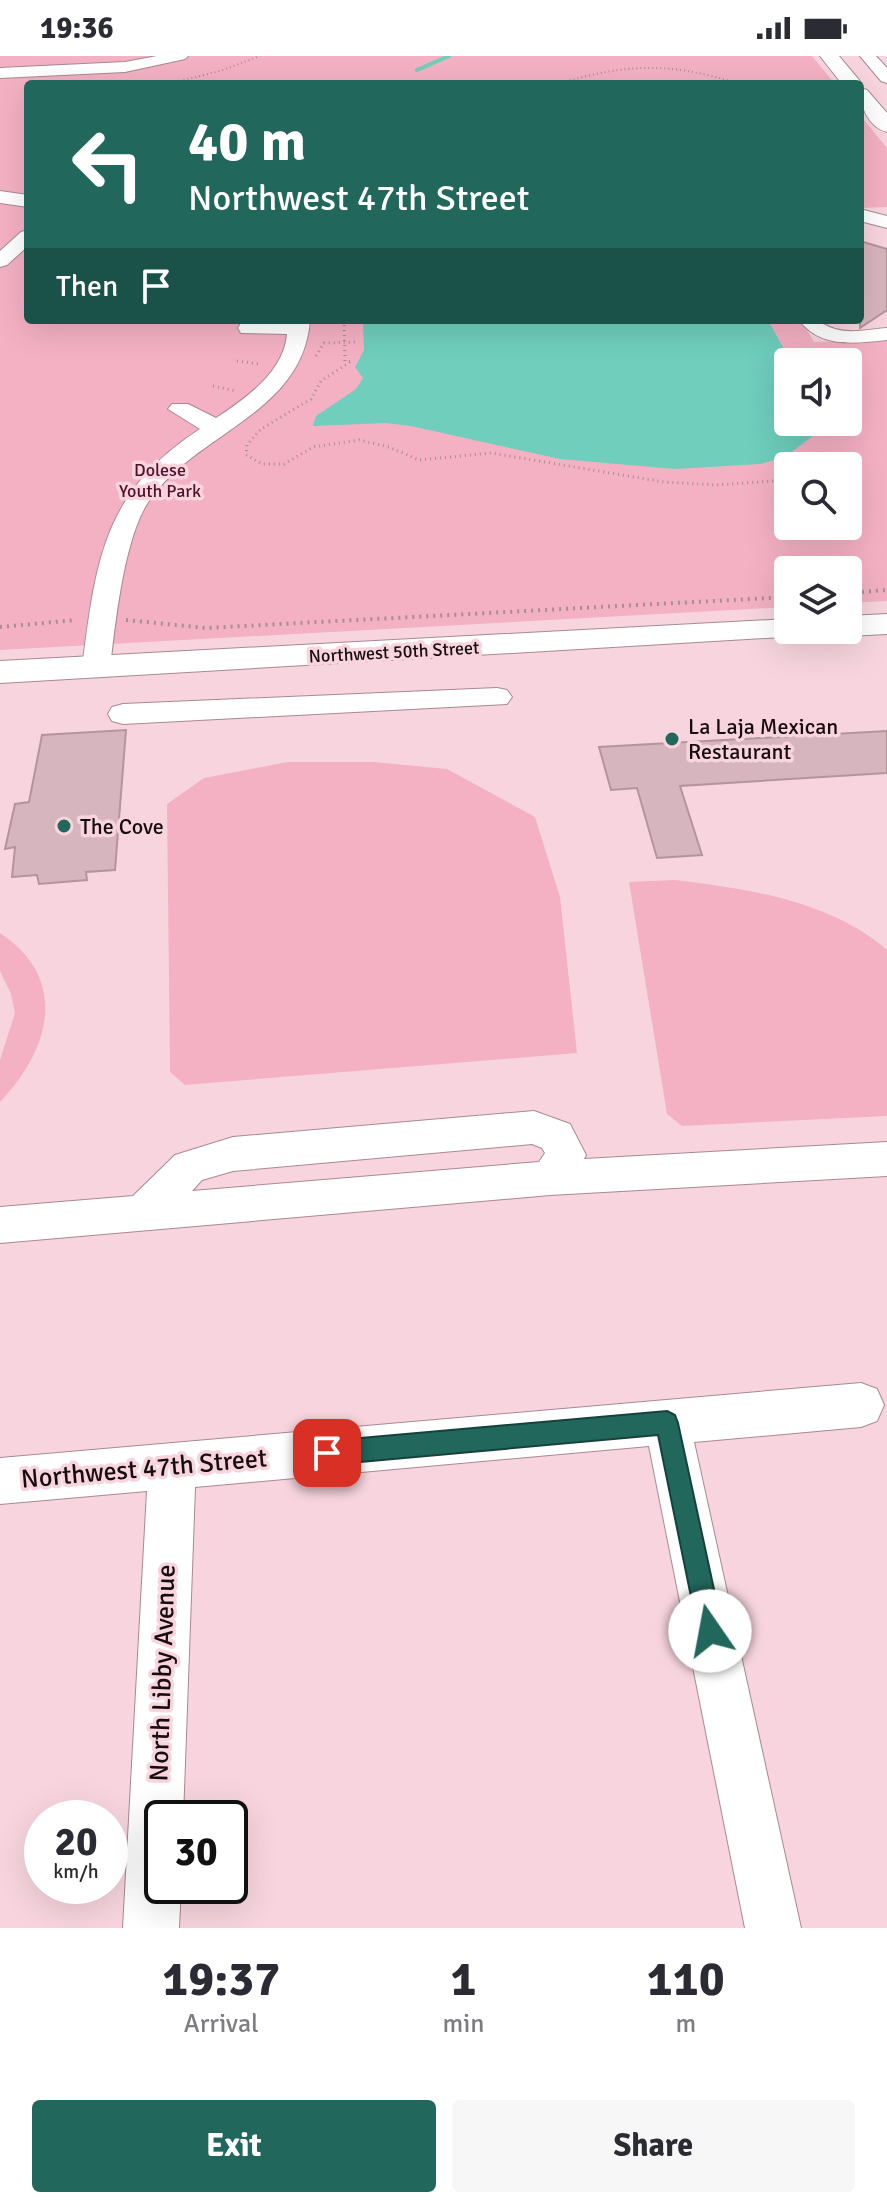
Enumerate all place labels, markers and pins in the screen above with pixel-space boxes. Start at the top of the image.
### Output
place label: La Laja Mexican Restaurant [688,713,838,765]
marker: La Laja Mexican Restaurant [663,730,681,748]
place label: The Cove [80,813,164,840]
marker: The Cove [55,817,73,835]
pin [293,1419,361,1487]

